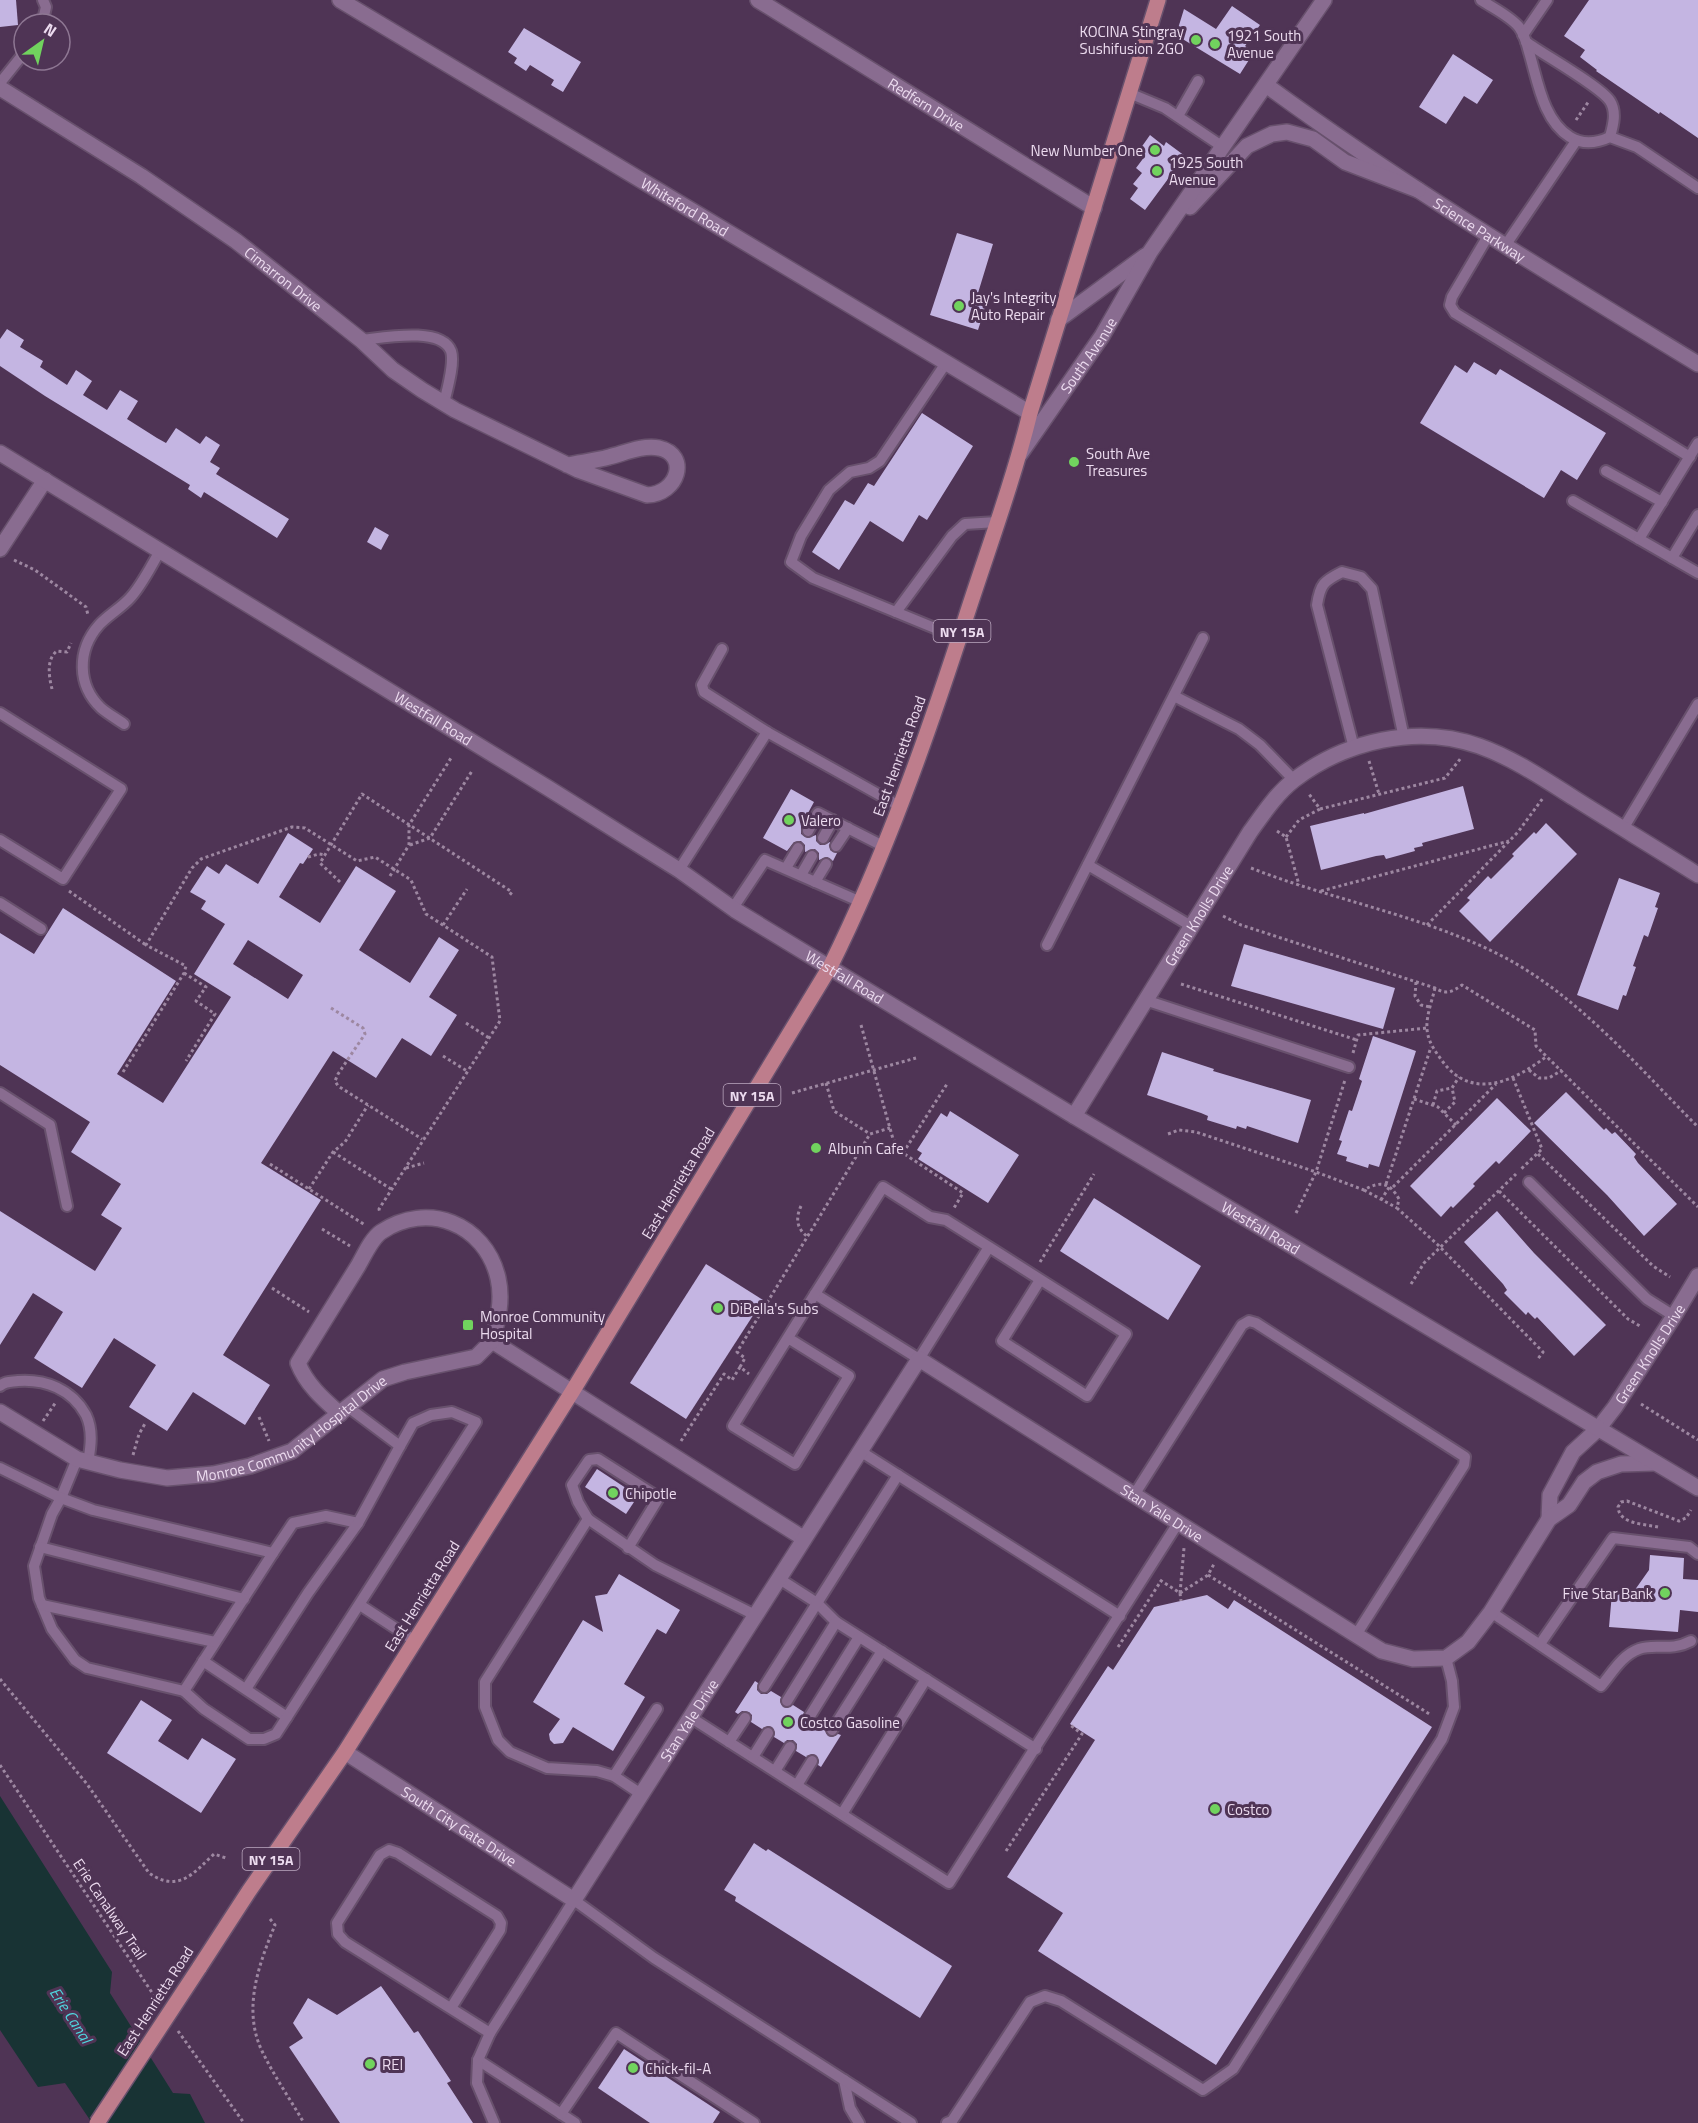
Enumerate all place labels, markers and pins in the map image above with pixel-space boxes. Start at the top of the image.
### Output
place label: KOCINA Stingray Sushifusion 2GO [1079,20,1184,60]
place label: 1921 South Avenue [1227,24,1301,64]
marker: KOCINA Stingray Sushifusion 2GO [1189,33,1203,47]
marker: 1921 South Avenue [1208,37,1222,51]
place label: New Number One [1031,139,1143,162]
marker: New Number One [1148,143,1162,157]
place label: 1925 South Avenue [1169,151,1243,191]
marker: 1925 South Avenue [1150,164,1164,178]
place label: Jay's Integrity Auto Repair [971,286,1057,326]
marker: Jay's Integrity Auto Repair [952,299,966,313]
place label: South Ave Treasures [1086,442,1150,482]
marker: South Ave Treasures [1067,455,1081,469]
place label: Valero [801,809,841,832]
marker: Valero [782,813,796,827]
place label: Albunn Cafe [828,1137,904,1160]
marker: Albunn Cafe [809,1141,823,1155]
place label: DiBella's Subs [730,1297,818,1320]
marker: DiBella's Subs [711,1301,725,1315]
place label: Monroe Community Hospital [480,1305,605,1345]
marker: Monroe Community Hospital [461,1318,475,1332]
place label: Chipotle [625,1482,677,1505]
marker: Chipotle [606,1486,620,1500]
place label: Five Star Bank [1563,1582,1653,1605]
marker: Five Star Bank [1658,1586,1672,1600]
place label: Costco Gasoline [800,1711,900,1734]
marker: Costco Gasoline [781,1715,795,1729]
place label: Costco [1227,1798,1270,1821]
marker: Costco [1208,1802,1222,1816]
place label: REI [382,2053,403,2076]
marker: REI [363,2057,377,2071]
place label: Chick-fil-A [645,2057,711,2080]
marker: Chick-fil-A [626,2061,640,2075]

